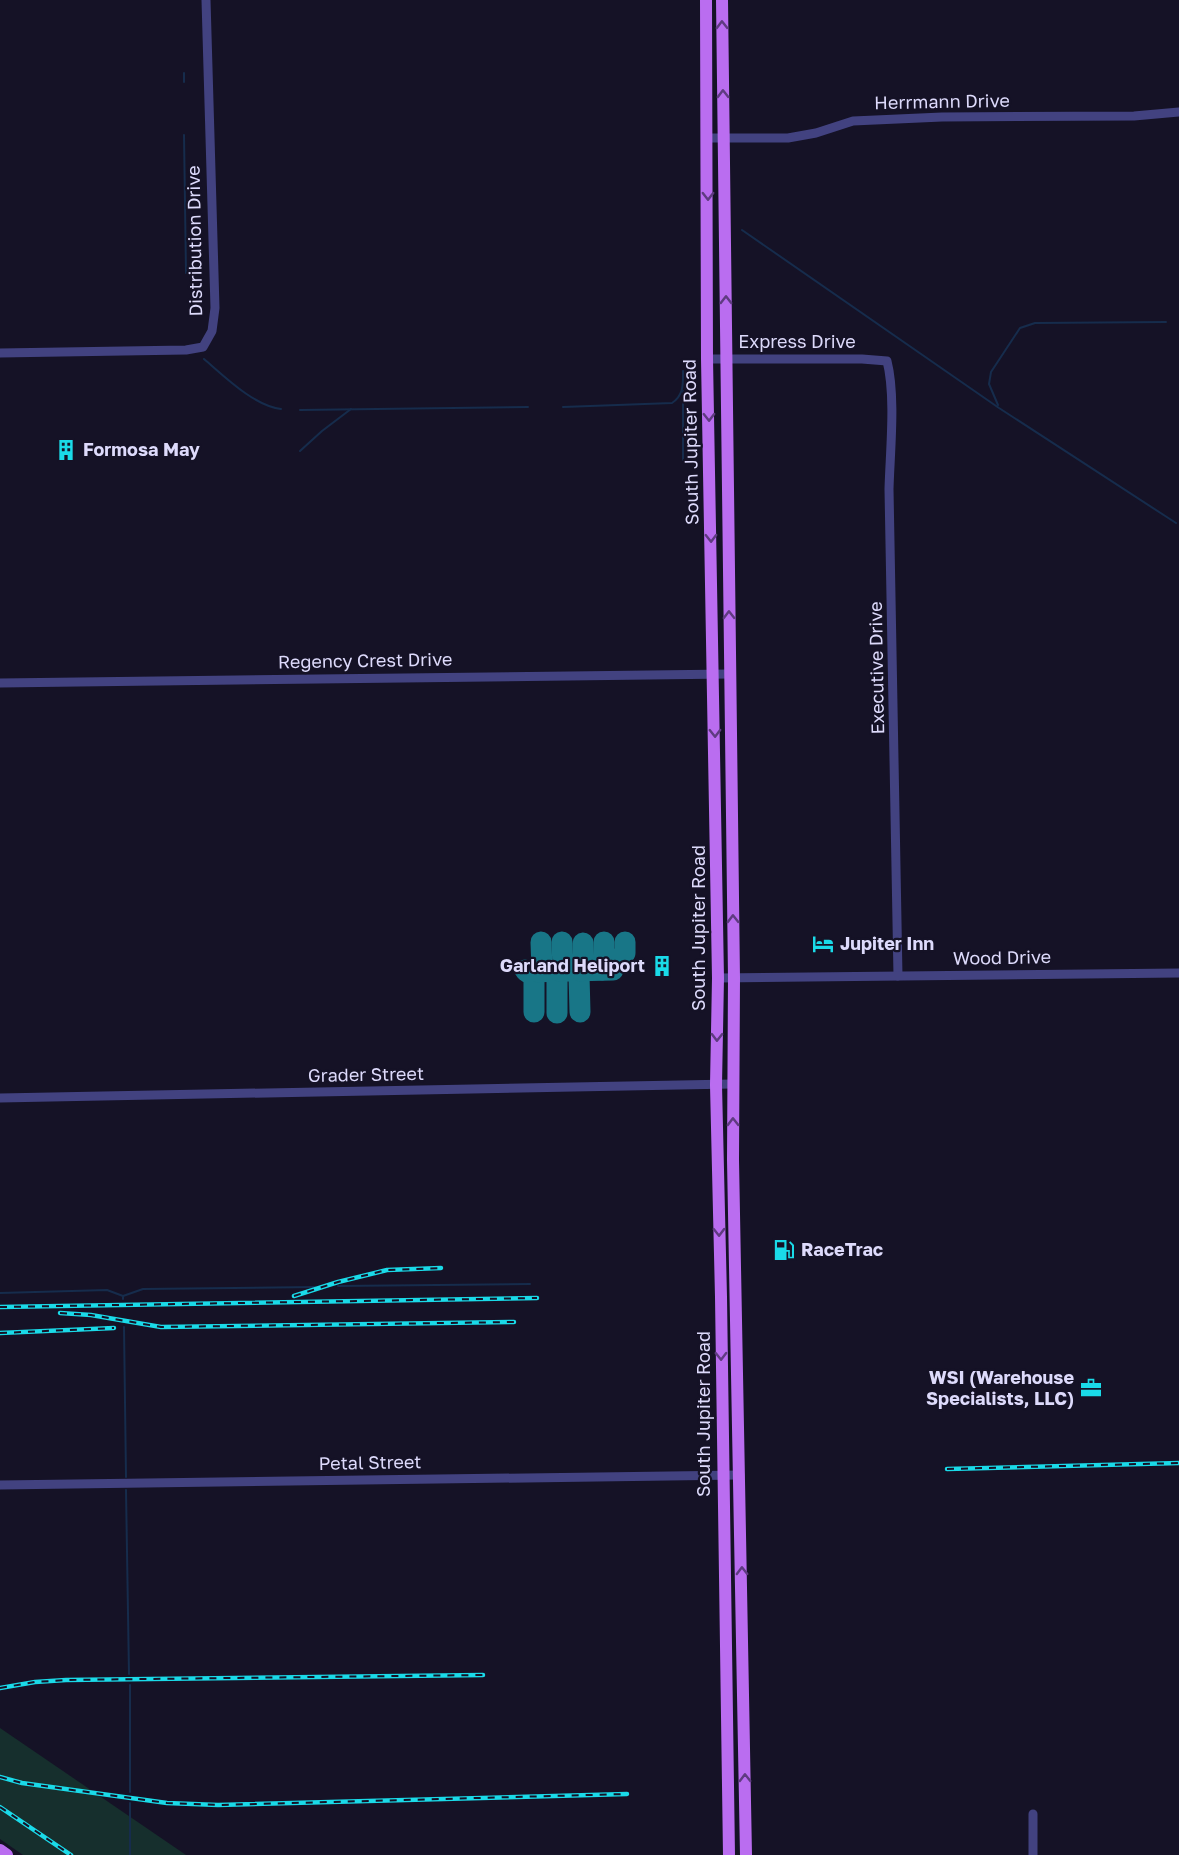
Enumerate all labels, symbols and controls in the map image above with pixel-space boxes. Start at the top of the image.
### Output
one-way arrow [716,21,728,30]
one-way arrow [717,89,729,98]
street label: Herrmann Drive [874,89,1010,113]
street label: Distribution Drive [182,165,206,317]
one-way arrow [702,192,714,201]
one-way arrow [720,296,732,305]
street label: Express Drive [738,330,856,352]
street label: South Jupiter Road [678,359,702,525]
one-way arrow [702,413,715,422]
building icon: Formosa May [54,438,78,462]
place label: Formosa May [83,438,200,460]
one-way arrow [705,534,717,543]
street label: Executive Drive [864,601,888,735]
one-way arrow [723,611,735,620]
street label: Regency Crest Drive [278,647,452,673]
one-way arrow [709,728,721,737]
street label: South Jupiter Road [687,845,709,1011]
one-way arrow [727,915,739,924]
hotel icon: Jupiter Inn [811,932,835,956]
place label: Jupiter Inn [840,932,934,954]
street label: Wood Drive [953,945,1051,969]
place label: Garland Heliport [500,954,645,976]
building icon: Garland Heliport [650,954,674,978]
one-way arrow [711,1032,723,1041]
street label: Grader Street [308,1062,424,1086]
one-way arrow [727,1117,739,1126]
one-way arrow [713,1227,726,1236]
fuel station icon: RaceTrac [772,1238,796,1262]
place label: RaceTrac [801,1238,883,1260]
street label: South Jupiter Road [692,1331,714,1497]
one-way arrow [715,1351,727,1360]
place label: WSI (Warehouse Specialists, LLC) [926,1366,1074,1409]
office icon: WSI (Warehouse Specialists, LLC) [1079,1376,1103,1400]
street label: Petal Street [318,1450,422,1474]
one-way arrow [736,1566,748,1575]
one-way arrow [739,1774,751,1783]

